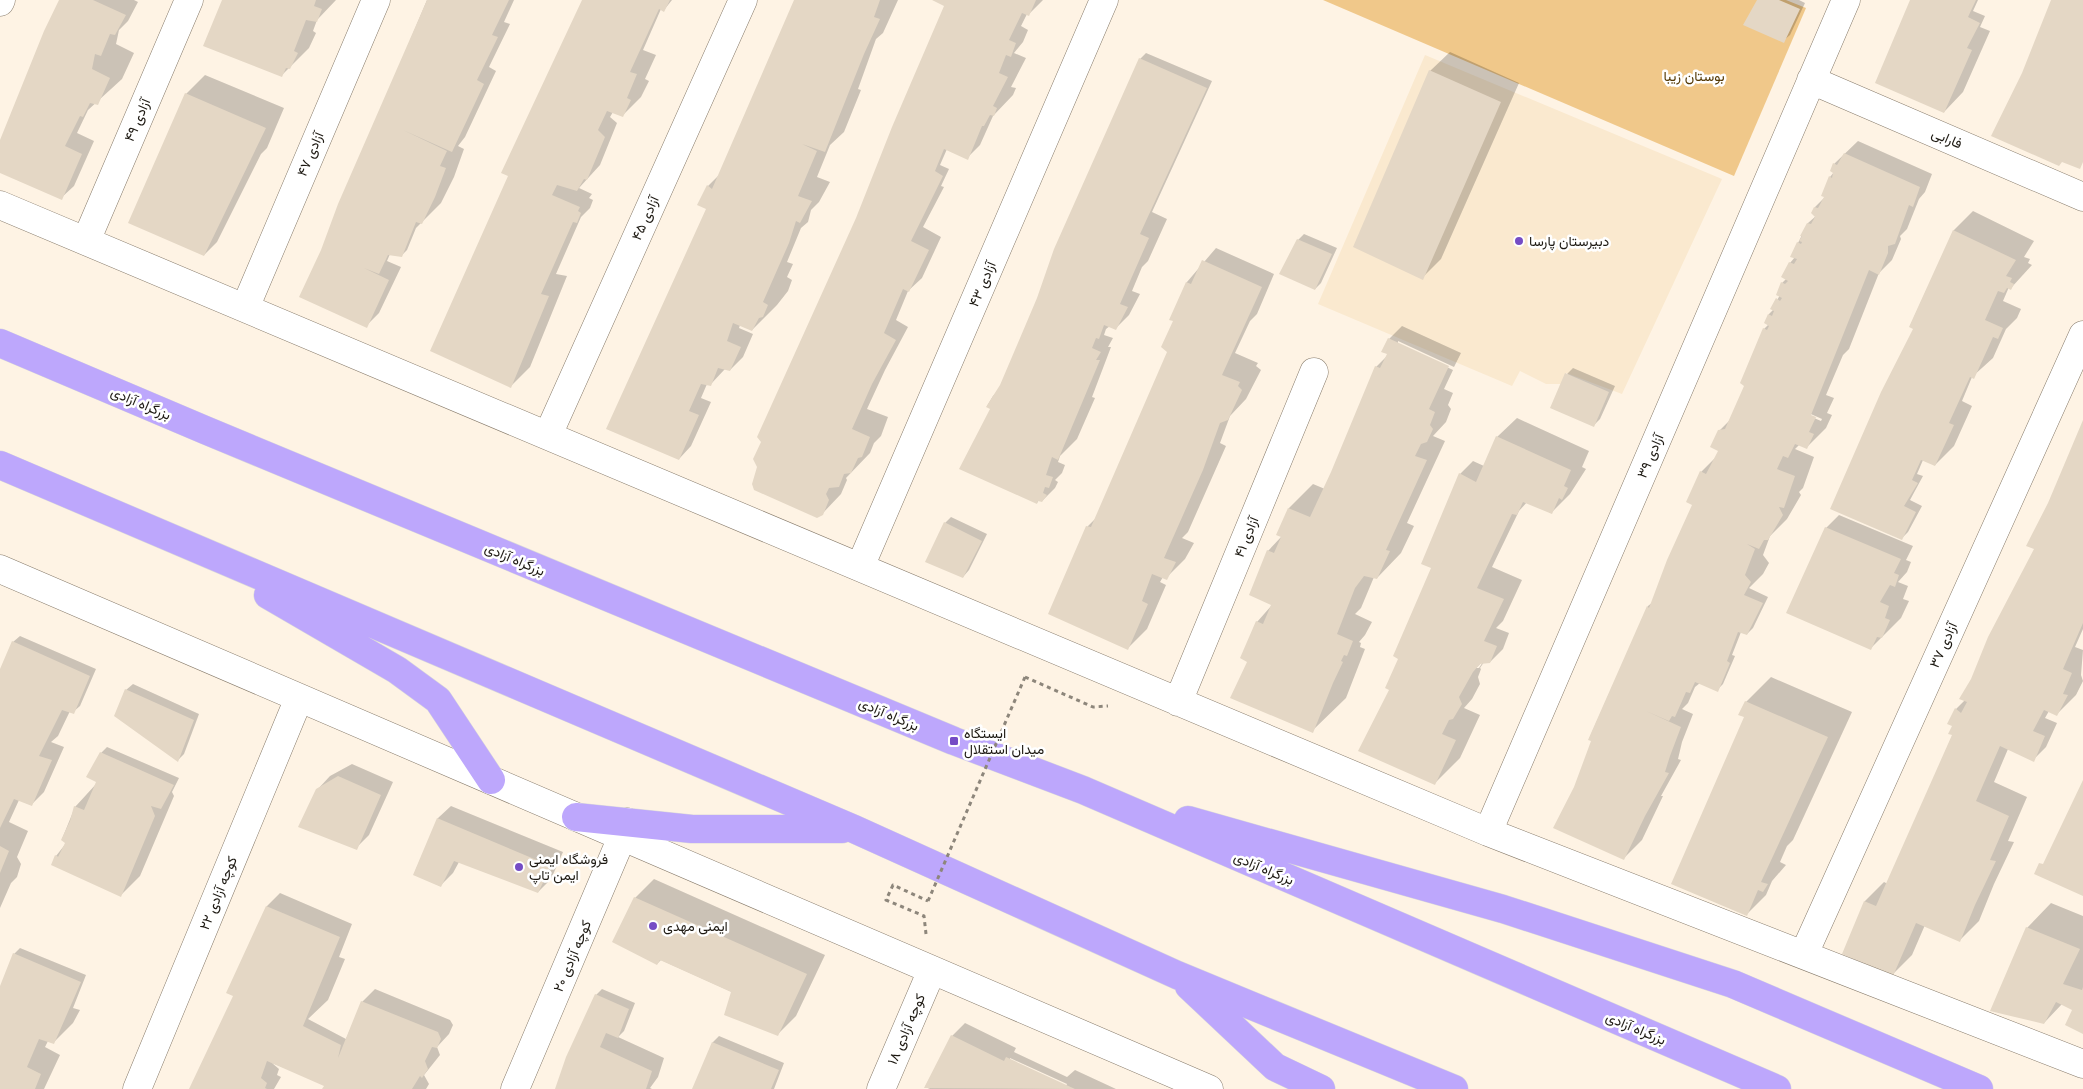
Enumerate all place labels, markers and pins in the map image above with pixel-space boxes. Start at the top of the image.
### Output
place label: دبیرستان پارسا [1529,232,1610,251]
marker: دبیرستان پارسا [1513,235,1525,247]
place label: ایستگاه میدان استقلال [964,724,1044,759]
marker: ایستگاه میدان استقلال [948,735,960,747]
place label: فروشگاه ایمنی ایمن تاپ [529,850,608,885]
marker: فروشگاه ایمنی ایمن تاپ [513,861,525,873]
place label: ایمنی مهدی [663,917,728,935]
marker: ایمنی مهدی [647,920,659,932]

